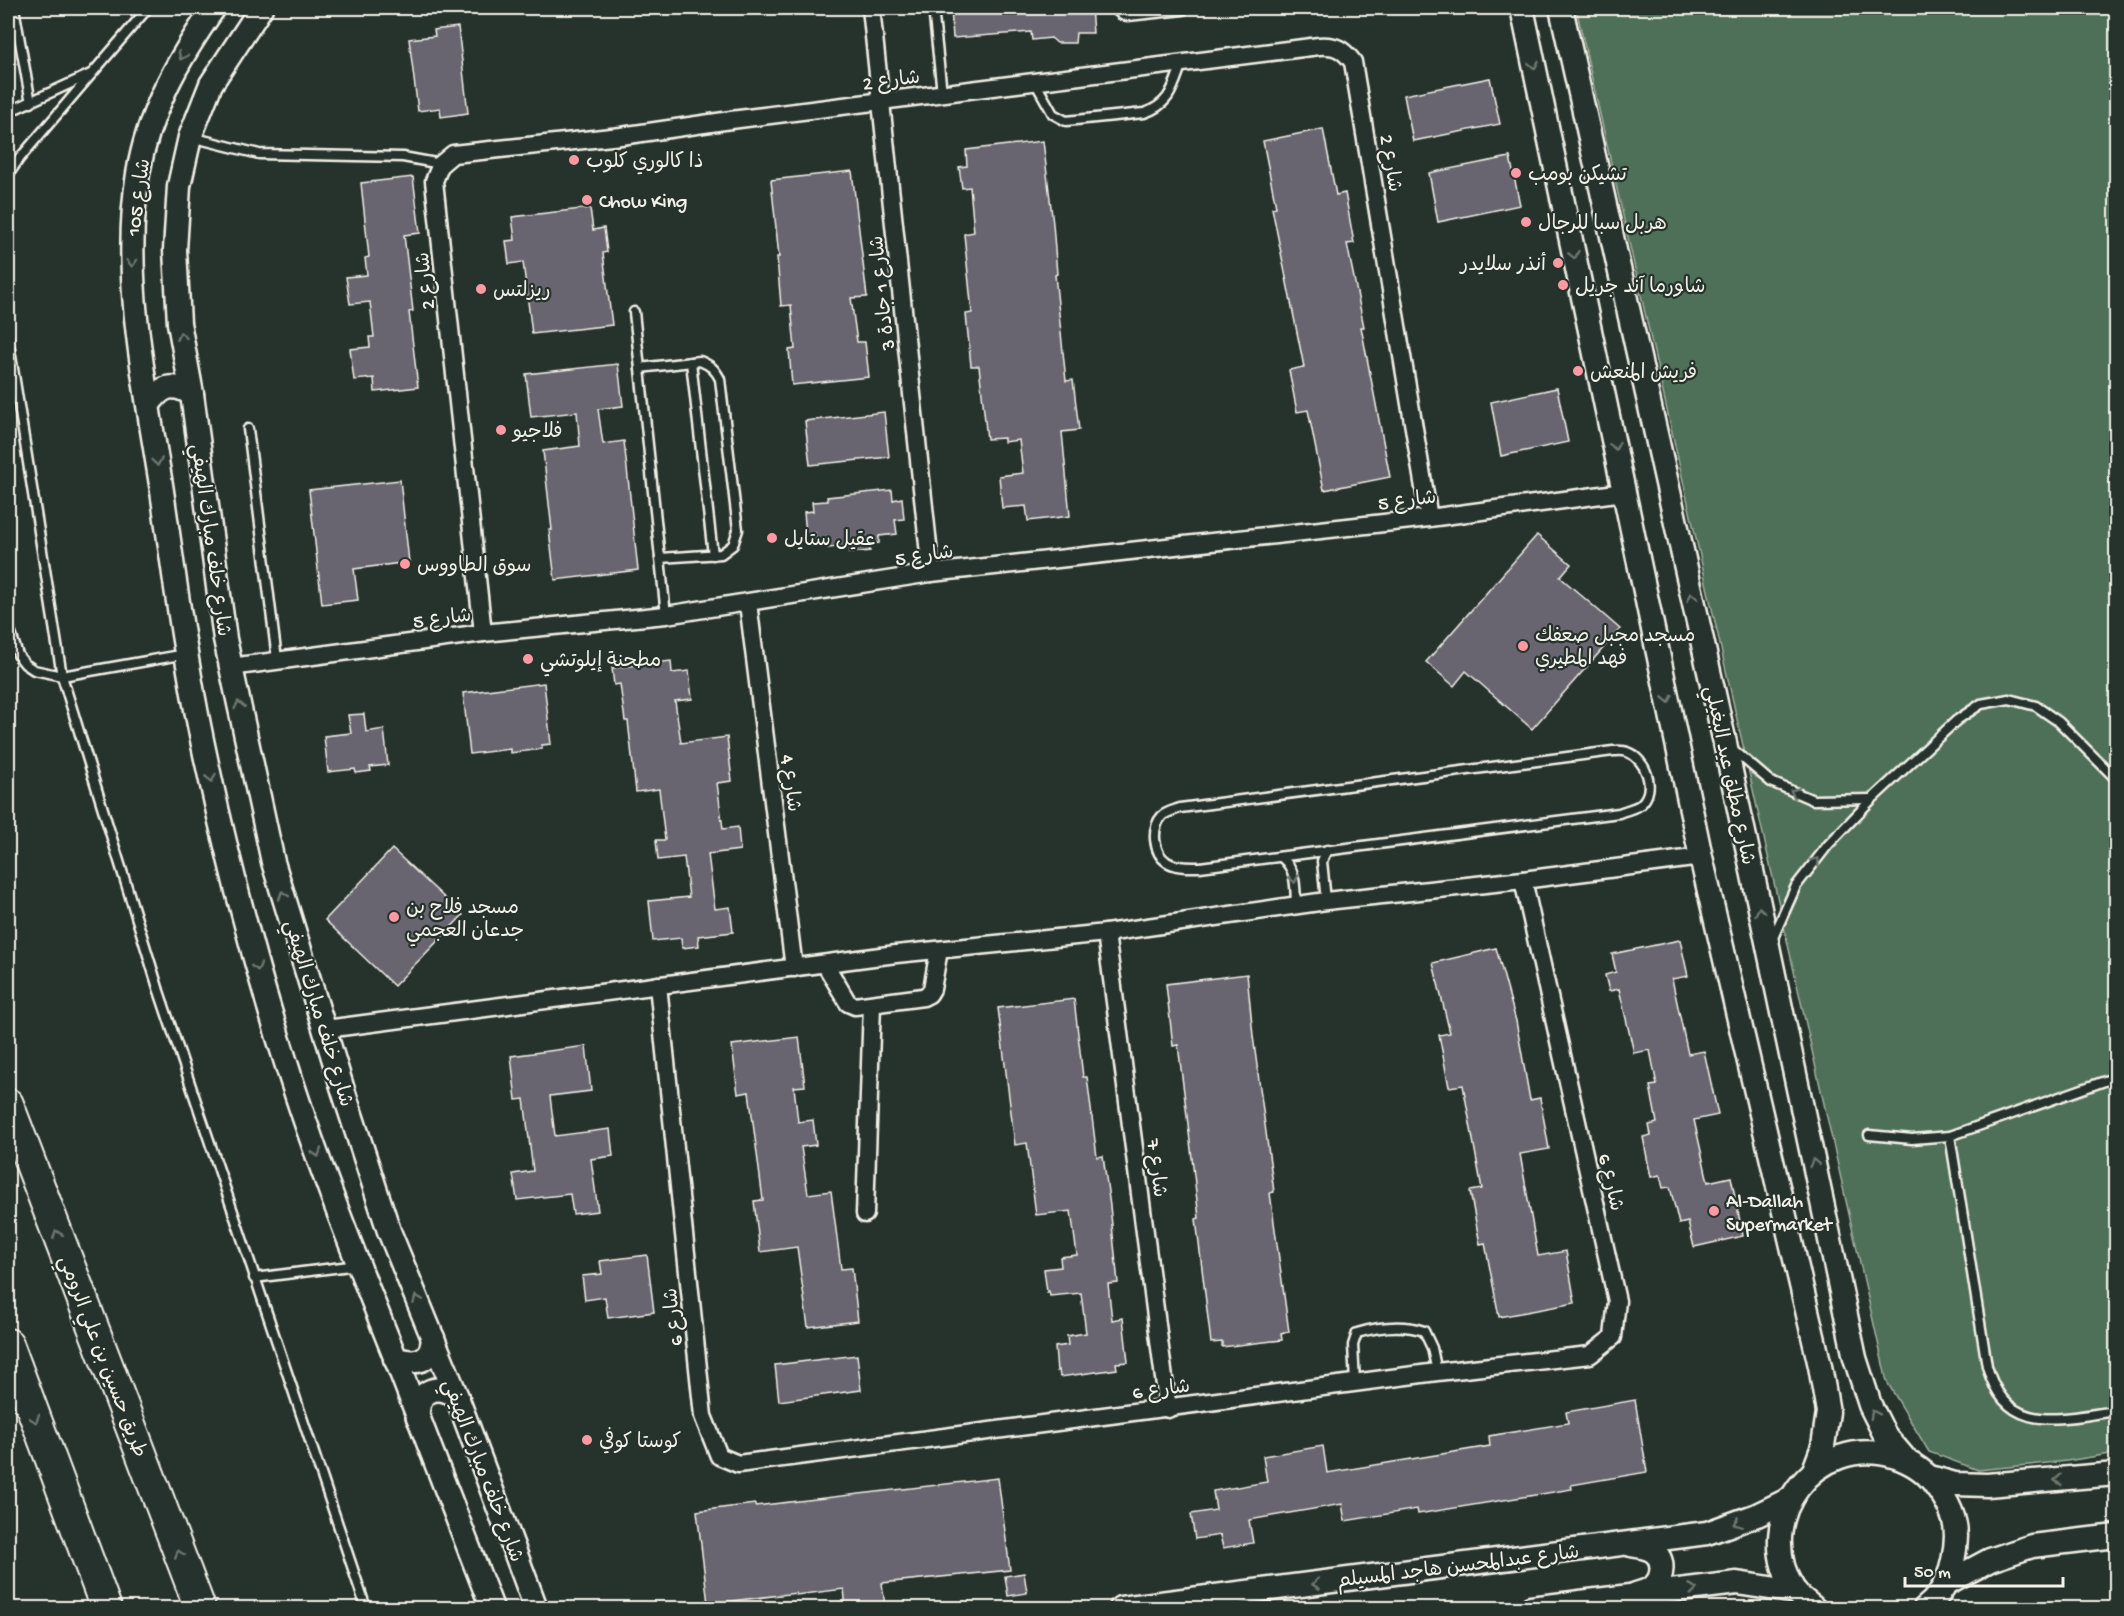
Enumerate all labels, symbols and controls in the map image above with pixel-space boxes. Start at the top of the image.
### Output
one-way arrow [178,50,189,61]
one-way arrow [1527,59,1540,69]
street label: شارع 2 [861,67,922,97]
street label: شارع 2 [1373,133,1405,194]
place label: ذا كالوري كلوب [586,151,703,175]
marker: ذا كالوري كلوب [567,153,581,167]
street label: شارع 105 [123,157,157,239]
place label: تشيكن بومب [1528,164,1627,188]
marker: تشيكن بومب [1509,166,1523,180]
place label: Chow King [599,192,687,215]
marker: Chow King [580,193,594,207]
place label: هربل سبا للرجال [1538,213,1667,237]
marker: هربل سبا للرجال [1519,215,1533,229]
street label: شارع 1 جادة 3 [866,234,902,352]
one-way arrow [1567,250,1580,260]
street label: شارع 2 [412,251,442,311]
place label: أنذر سلايدر [1459,252,1546,278]
marker: أنذر سلايدر [1551,256,1565,270]
one-way arrow [125,259,138,268]
place label: شاورما آند جريل [1575,274,1706,300]
marker: شاورما آند جريل [1556,278,1570,292]
place label: ريزلتس [493,280,551,304]
marker: ريزلتس [474,282,488,296]
one-way arrow [176,332,188,341]
place label: فريش المنعش [1590,362,1697,386]
marker: فريش المنعش [1571,364,1585,378]
place label: فلاجيو [511,421,562,445]
marker: فلاجيو [494,423,508,437]
one-way arrow [1607,441,1620,451]
street label: شارع خلف مبارك الهيفي [181,443,234,639]
one-way arrow [151,457,163,466]
street label: شارع 5 [1377,486,1438,517]
place label: عقيل ستايل [784,529,875,553]
marker: عقيل ستايل [765,531,779,545]
street label: شارع 5 [894,541,955,573]
place label: سوق الطاووس [417,555,531,579]
marker: سوق الطاووس [398,557,412,571]
one-way arrow [1687,592,1700,602]
street label: شارع 5 [412,604,473,635]
place label: مسجد مجبل صعفك فهد المطيري [1535,625,1695,672]
marker: مسجد مجبل صعفك فهد المطيري [1516,639,1530,653]
place label: مطحنة إيلوتشي [540,650,661,677]
marker: مطحنة إيلوتشي [521,652,535,666]
street label: شارع مطلق عيد البغيلي [1694,684,1759,868]
one-way arrow [1660,693,1673,703]
one-way arrow [233,701,246,711]
street label: شارع 4 [774,753,804,813]
one-way arrow [203,773,216,783]
one-way arrow [1790,787,1801,799]
one-way arrow [1808,856,1819,867]
one-way arrow [1287,874,1299,884]
one-way arrow [278,890,291,901]
place label: مسجد فلاح بن جدعان العجمي [406,897,524,947]
one-way arrow [1754,906,1767,916]
marker: مسجد فلاح بن جدعان العجمي [387,910,401,924]
street label: شارع خلف مبارك الهيفي [274,918,357,1111]
one-way arrow [250,961,262,972]
street label: شارع 7 [1139,1137,1170,1199]
one-way arrow [309,1147,322,1158]
street label: شارع 6 [1591,1152,1627,1214]
one-way arrow [1808,1159,1821,1169]
place label: Al-Dallah Supermarket [1726,1192,1834,1238]
marker: Al-Dallah Supermarket [1707,1204,1721,1218]
one-way arrow [52,1229,65,1240]
street label: طريق حسين بن علي الرومي [49,1253,151,1462]
street label: شارع 6 [660,1287,690,1347]
one-way arrow [412,1294,424,1305]
street label: شارع خلف مبارك الهيفي [432,1376,527,1567]
street label: شارع 6 [1131,1376,1192,1406]
one-way arrow [1870,1409,1881,1420]
one-way arrow [28,1413,41,1424]
place label: كوستا كوفي [599,1427,681,1455]
marker: كوستا كوفي [580,1433,594,1447]
one-way arrow [2054,1473,2063,1486]
one-way arrow [1732,1516,1743,1528]
street label: شارع عبدالمحسن هاجد المسيلم [1336,1541,1581,1596]
one-way arrow [174,1549,186,1560]
scale bar [1905,1550,2062,1588]
text: 50 m [1914,1563,1951,1584]
one-way arrow [1311,1577,1320,1589]
one-way arrow [1689,1583,1698,1595]

